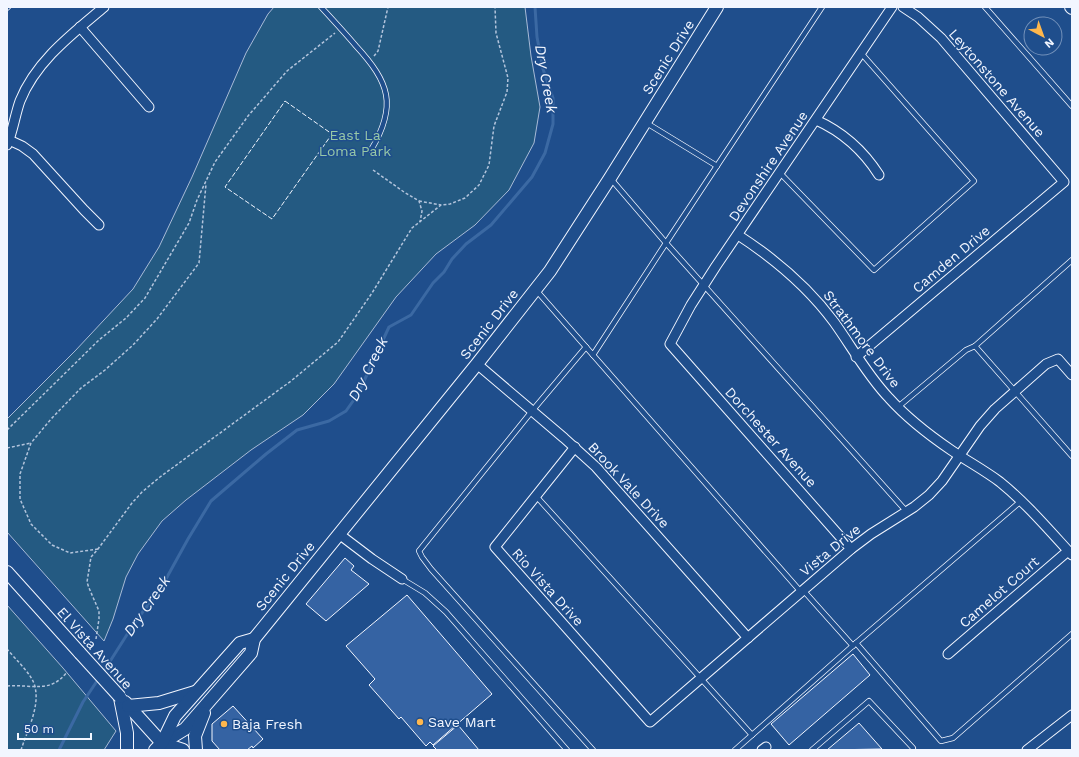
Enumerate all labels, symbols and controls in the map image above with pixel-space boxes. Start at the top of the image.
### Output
north arrow [1023,16,1063,56]
street label: Scenic Drive [639,17,697,97]
street label: Leytonstone Avenue [946,26,1048,140]
text: N [1042,36,1057,51]
water label: Dry Creek [531,43,561,116]
street label: Devonshire Avenue [725,108,811,224]
park label: East La Loma Park [319,127,391,159]
street label: Camden Drive [909,222,993,296]
street label: Scenic Drive [457,286,521,362]
street label: Strathmore Drive [820,287,904,391]
water label: Dry Creek [344,333,392,404]
street label: Dorchester Avenue [722,384,820,490]
street label: Brook Vale Drive [585,439,673,531]
street label: Vista Drive [797,521,863,579]
street label: Scenic Drive [252,538,318,614]
street label: Rio Vista Drive [509,545,587,629]
street label: Camelot Court [956,553,1042,631]
water label: Dry Creek [120,572,175,640]
street label: El Vista Avenue [54,604,136,692]
place label: Save Mart [428,714,496,730]
scale bar [18,715,91,741]
place label: Baja Fresh [232,716,303,732]
marker: Save Mart [415,717,425,727]
marker: Baja Fresh [219,719,229,729]
text: 50 m [24,722,54,736]

